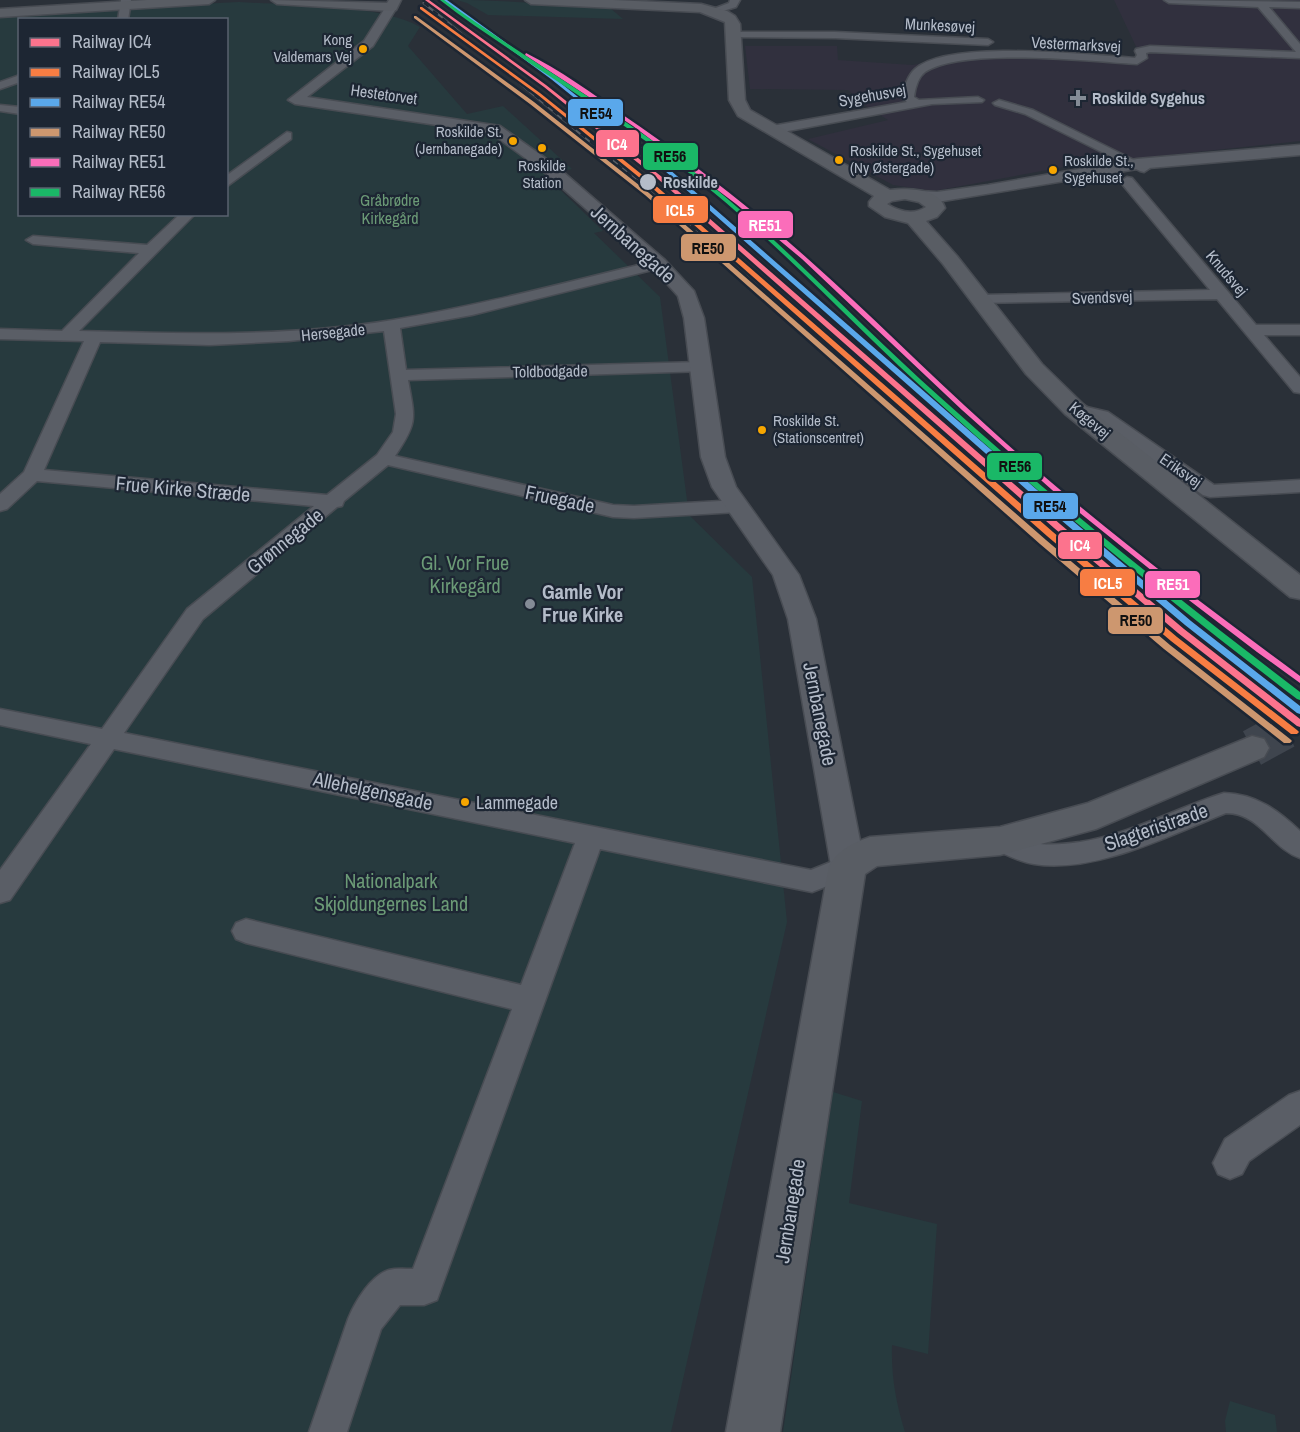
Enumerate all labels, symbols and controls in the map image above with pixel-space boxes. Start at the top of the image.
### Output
street label: Munkesøvej [904,12,976,38]
legend [18,18,228,216]
text: Railway IC4 [72,29,152,54]
place label: Kong Valdemars Vej [274,29,352,67]
street label: Vestermarksvej [1031,31,1121,57]
marker: Kong Valdemars Vej [357,43,369,55]
text: Railway ICL5 [72,59,160,84]
street label: Hestetorvet [349,78,419,110]
street label: Sygehusvej [837,78,907,112]
place label: Roskilde Sygehus [1092,87,1205,109]
text: Railway RE54 [72,89,166,114]
marker: Roskilde Sygehus [1069,89,1087,107]
line badge: RE54 [567,98,624,127]
text: RE54 [580,102,613,124]
text: Railway RE50 [72,119,166,144]
place label: Roskilde St. (Jernbanegade) [415,121,502,159]
line badge: IC4 [595,129,640,158]
text: IC4 [607,133,628,155]
marker: Roskilde St. (Jernbanegade) [507,135,519,147]
place label: Roskilde St., Sygehuset (Ny Østergade) [850,140,982,178]
marker: Roskilde Station [536,142,548,154]
line badge: RE56 [642,142,699,171]
text: RE56 [654,145,686,167]
text: Railway RE51 [72,149,166,174]
place label: Roskilde St., Sygehuset [1064,150,1134,188]
marker: Roskilde St., Sygehuset (Ny Østergade) [833,154,845,166]
place label: Roskilde Station [518,155,566,193]
marker: Roskilde St., Sygehuset [1047,164,1059,176]
place label: Roskilde [663,171,718,193]
marker: Roskilde [638,172,658,192]
text: Railway RE56 [72,179,166,204]
park label: Gråbrødre Kirkegård [360,189,420,229]
line badge: ICL5 [652,195,709,224]
street label: Jernbanegade [585,199,681,289]
text: ICL5 [666,199,694,221]
line badge: RE51 [737,210,794,239]
text: RE51 [749,214,782,236]
line badge: RE50 [680,233,737,262]
text: RE50 [692,237,724,259]
street label: Knudsvej [1201,245,1253,301]
street label: Svendsvej [1071,285,1133,309]
street label: Hersegade [300,318,366,346]
street label: Toldbodgade [512,359,588,383]
street label: Køgevej [1065,396,1115,444]
place label: Roskilde St. (Stationscentret) [773,410,864,448]
marker: Roskilde St. (Stationscentret) [756,424,768,436]
street label: Eriksvej [1156,448,1206,492]
line badge: RE56 [986,452,1043,481]
text: RE56 [999,455,1031,477]
street label: Frue Kirke Stræde [115,469,251,508]
street label: Fruegade [523,478,597,519]
line badge: RE54 [1022,492,1079,520]
text: RE54 [1034,495,1067,517]
street label: Grønnegade [241,501,329,580]
line badge: IC4 [1057,531,1103,560]
text: IC4 [1070,534,1091,556]
park label: Gl. Vor Frue Kirkegård [421,549,509,599]
line badge: ICL5 [1079,568,1136,597]
line badge: RE51 [1144,570,1201,599]
text: ICL5 [1094,572,1122,594]
text: RE51 [1157,573,1190,595]
place label: Gamle Vor Frue Kirke [542,578,623,628]
marker: Gamle Vor Frue Kirke [523,597,537,611]
line badge: RE50 [1107,606,1164,635]
text: RE50 [1120,609,1152,631]
street label: Jernbanegade [797,660,844,768]
street label: Allehelgensgade [310,764,435,816]
place label: Lammegade [476,790,558,815]
marker: Lammegade [459,796,471,808]
street label: Slagteristræde [1101,796,1211,857]
park label: Nationalpark Skjoldungernes Land [314,867,468,917]
street label: Jernbanegade [768,1157,811,1265]

